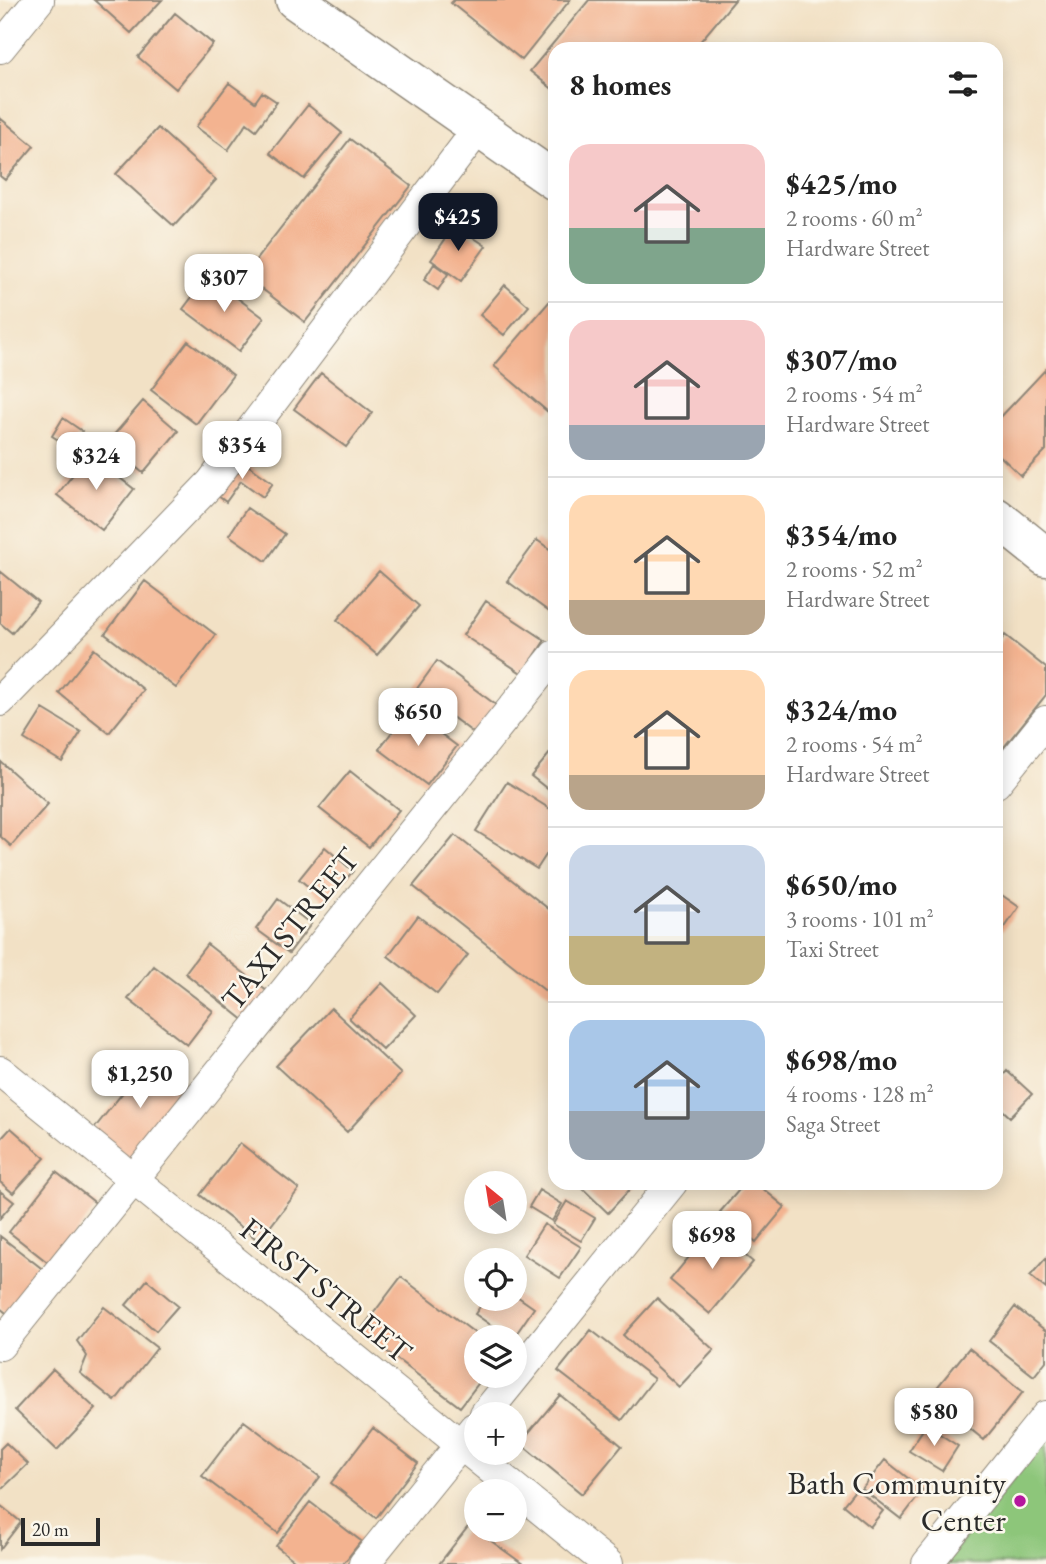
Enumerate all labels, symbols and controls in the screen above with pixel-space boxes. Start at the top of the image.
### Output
text: 8 homes [569,65,671,104]
icon: filters [944,65,982,103]
text: $425/mo [786,164,897,203]
icon: home [625,172,709,256]
pin: $425 [417,194,499,253]
text: $425 [434,201,482,231]
text: 2 rooms · 60 m² [786,203,923,233]
text: Hardware Street [786,233,930,263]
pin: $307 [183,254,265,314]
text: $307 [200,262,248,292]
text: $307/mo [786,340,897,379]
icon: home [625,348,709,432]
text: 2 rooms · 54 m² [786,379,923,409]
text: Hardware Street [786,409,930,439]
pin: $354 [201,421,283,481]
text: $354 [218,429,266,459]
pin: $324 [55,433,137,492]
text: $324 [72,440,120,470]
text: $354/mo [786,515,897,554]
icon: home [625,523,709,607]
text: 2 rooms · 52 m² [786,554,923,584]
text: Hardware Street [786,584,930,614]
pin: $650 [377,688,459,748]
text: $324/mo [786,690,897,729]
text: $650 [394,696,442,726]
icon: home [625,698,709,782]
text: 2 rooms · 54 m² [786,729,923,759]
text: Hardware Street [786,759,930,789]
street label: TAXI STREET [212,839,369,1019]
text: $650/mo [786,865,897,904]
icon: home [625,873,709,957]
text: 3 rooms · 101 m² [786,904,934,934]
text: Taxi Street [786,934,879,964]
text: $698/mo [786,1040,897,1079]
icon: home [625,1048,709,1132]
pin: $1,250 [83,1050,197,1110]
text: $1,250 [108,1058,172,1088]
text: 4 rooms · 128 m² [786,1079,934,1109]
text: Saga Street [786,1109,880,1139]
north arrow [464,1171,527,1234]
map controls [464,1171,527,1542]
street label: FIRST STREET [231,1208,421,1373]
pin: $698 [671,1212,753,1271]
text: $698 [688,1219,736,1249]
button: locate [464,1248,527,1311]
button: layers [464,1325,527,1388]
pin: $580 [893,1388,975,1448]
text: $580 [910,1396,958,1426]
button: + [464,1402,527,1465]
place label: Bath Community Center [788,1462,1007,1541]
button: − [464,1479,527,1542]
marker: Bath Community Center [1012,1493,1028,1509]
scale bar [21,1515,100,1547]
text: 20 m [32,1517,69,1542]

